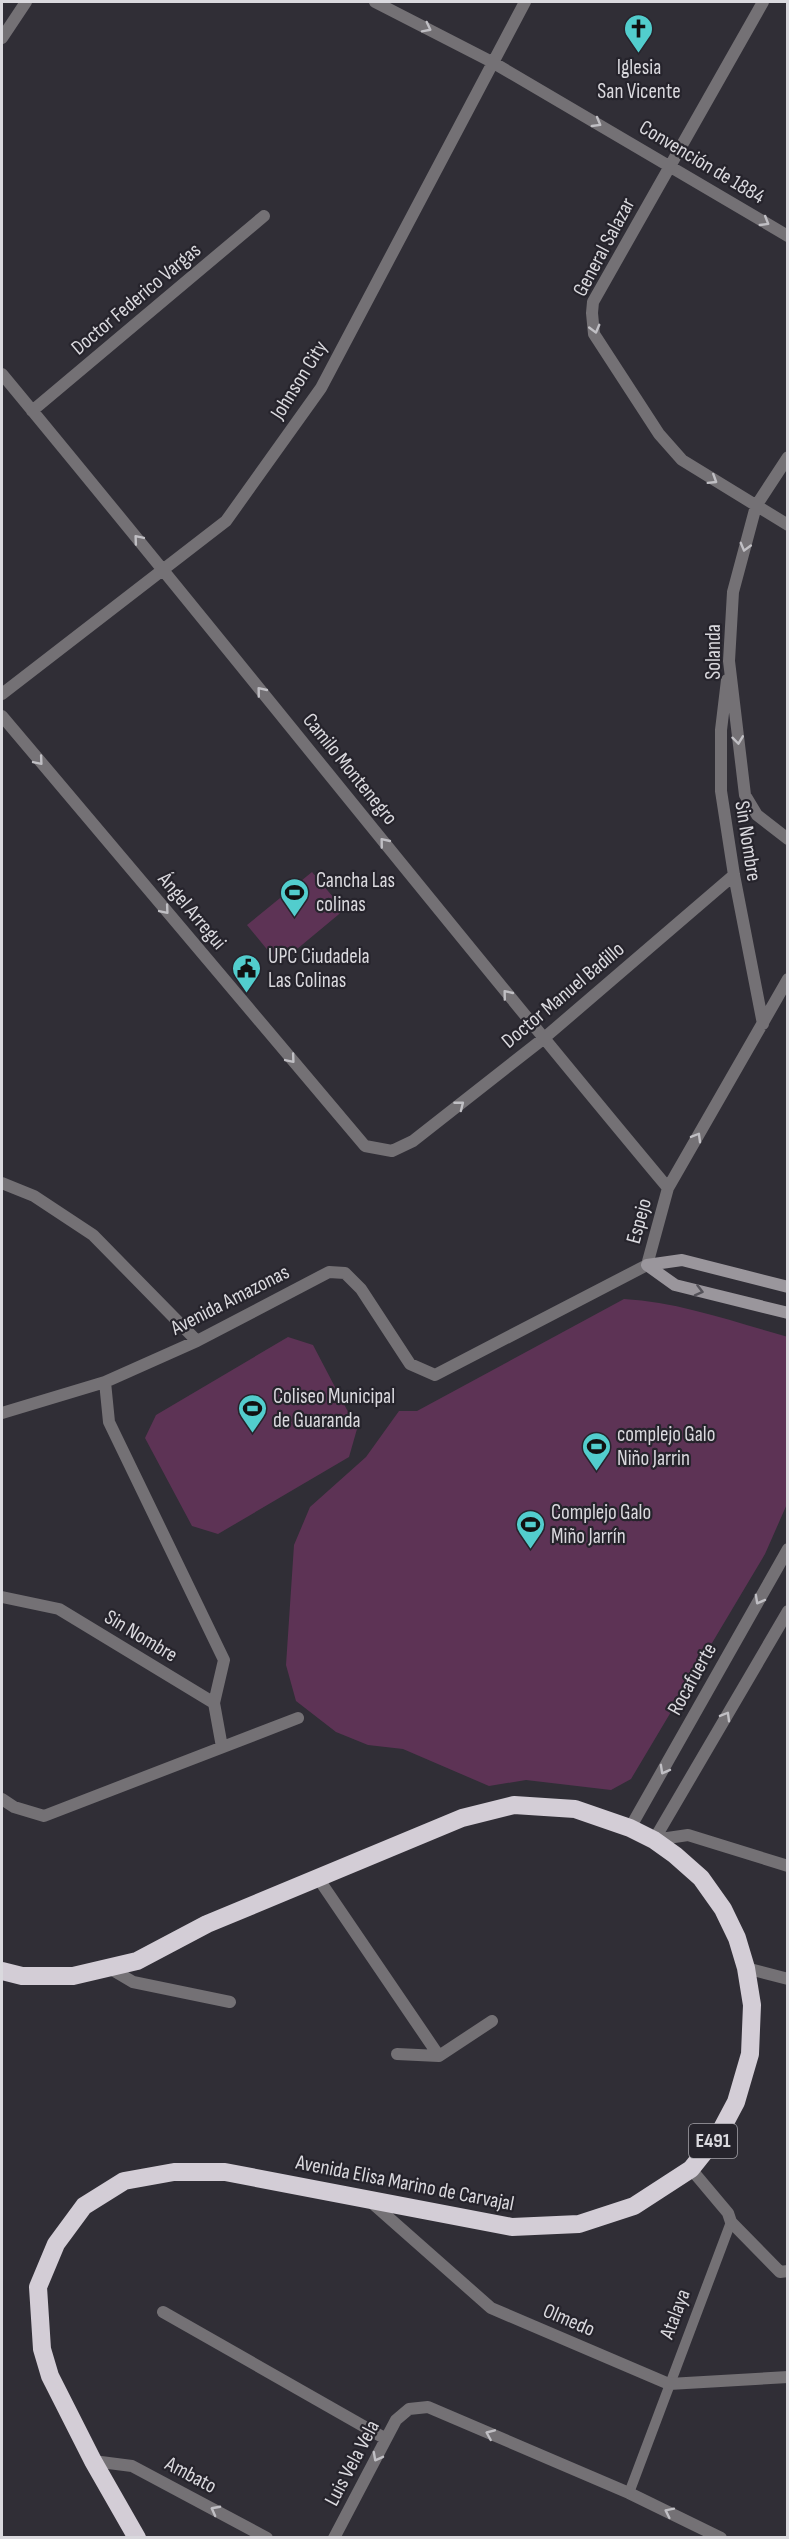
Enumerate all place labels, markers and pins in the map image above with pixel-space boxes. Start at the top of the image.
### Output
church icon: Iglesia San Vicente [623,12,655,54]
place label: Iglesia San Vicente [597,55,681,104]
place label: Cancha Las colinas [316,868,395,917]
sports icon: Cancha Las colinas [279,876,311,918]
place label: UPC Ciudadela Las Colinas [268,944,370,993]
public building icon: UPC Ciudadela Las Colinas [231,952,263,994]
place label: Coliseo Municipal de Guaranda [273,1384,395,1433]
sports icon: Coliseo Municipal de Guaranda [236,1392,268,1434]
place label: complejo Galo Niño Jarrin [617,1422,715,1471]
sports icon: complejo Galo Niño Jarrin [580,1430,612,1472]
place label: Complejo Galo Miño Jarrín [551,1500,651,1549]
sports icon: Complejo Galo Miño Jarrín [514,1508,546,1550]

